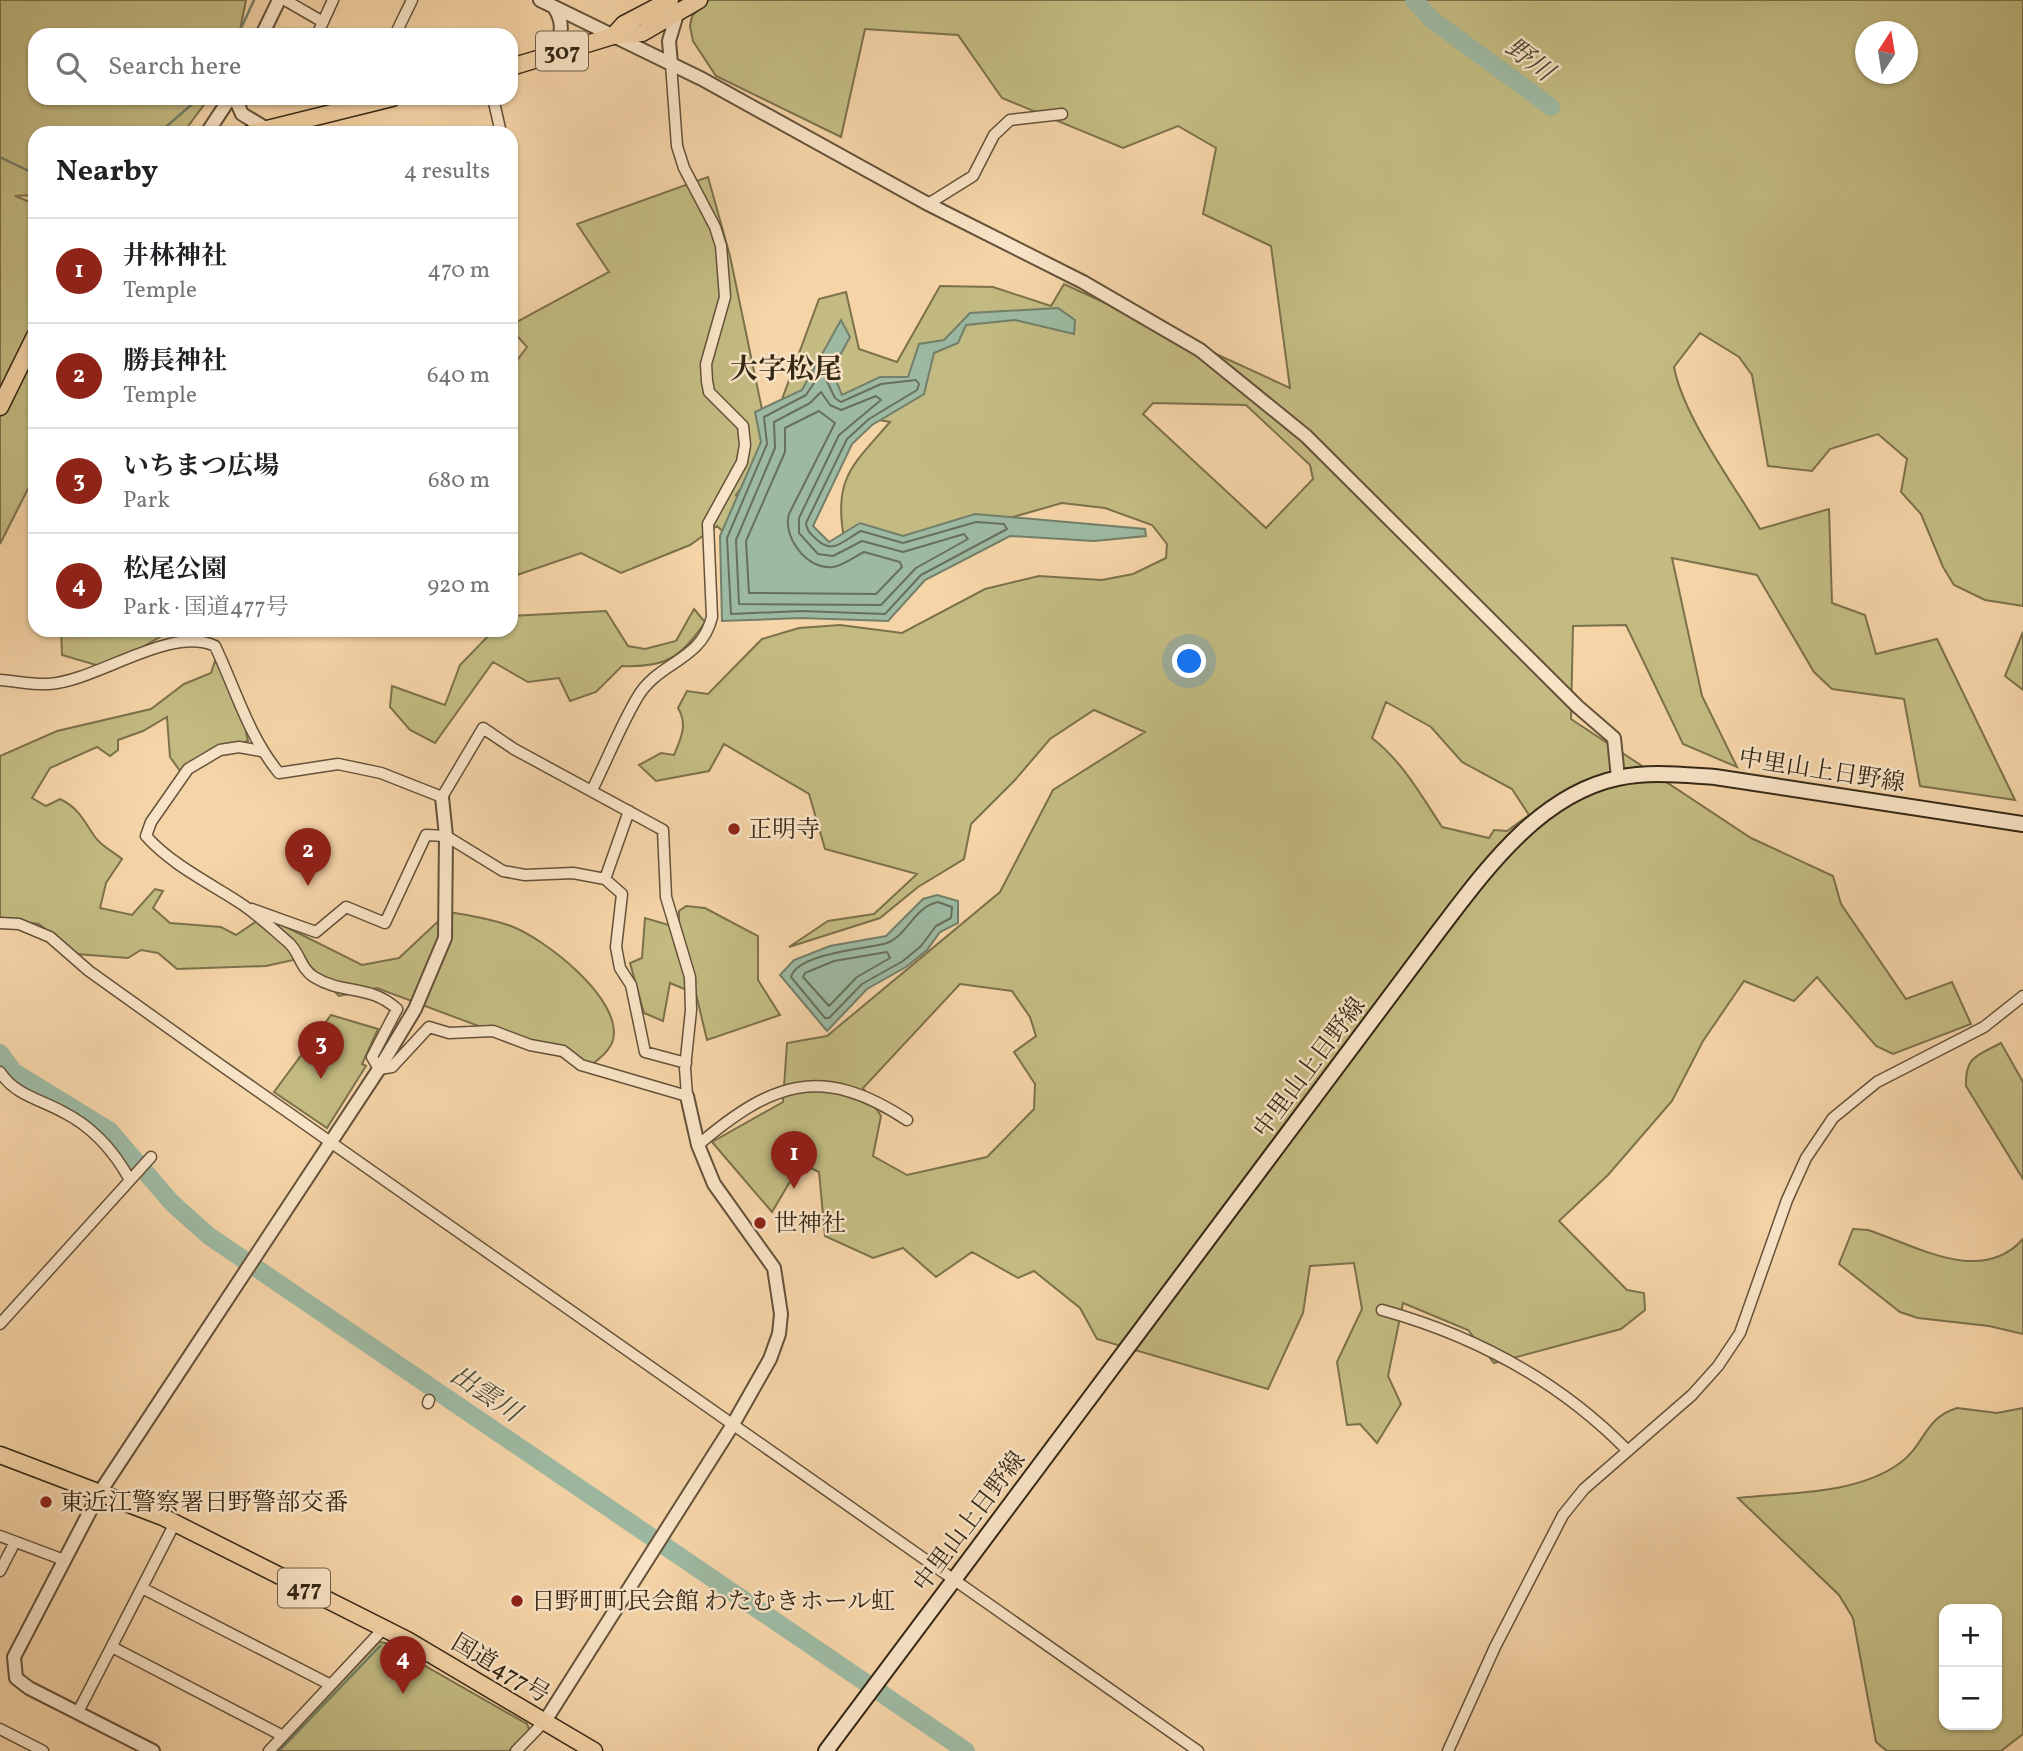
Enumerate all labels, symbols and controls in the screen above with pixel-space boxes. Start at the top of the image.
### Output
north arrow [1855,21,1918,84]
search box [28,28,518,105]
water label: 野川 [1497,31,1563,92]
road number: 307 [536,32,588,70]
icon: search [52,48,90,86]
text: Search here [108,49,241,85]
text: Nearby [56,151,158,193]
text: 4 results [404,156,490,188]
text: 井林神社 [123,239,227,275]
text: 1 [74,255,84,287]
text: 470 m [427,255,490,287]
text: Temple [123,275,197,307]
text: 勝長神社 [123,344,227,380]
district label: 大字松尾 [730,351,842,390]
text: 2 [73,360,85,392]
text: 640 m [427,360,490,392]
text: Temple [123,380,197,412]
text: いちまつ広場 [123,449,279,485]
text: 3 [73,465,85,497]
text: 680 m [428,465,490,497]
text: Park [123,485,170,517]
text: 松尾公園 [123,552,227,588]
text: 4 [72,570,86,602]
text: 920 m [427,570,490,602]
text: Park · 国道477号 [123,592,289,624]
your location [1172,644,1206,678]
street label: 中里山上日野線 [1736,742,1907,802]
place label: 正明寺 [748,814,820,848]
marker: 正明寺 [726,821,742,837]
pin: 2 [285,828,331,886]
street label: 中里山上日野線 [1246,991,1375,1146]
pin: 3 [298,1021,344,1079]
pin: 1 [771,1131,817,1189]
place label: 世神社 [774,1208,846,1242]
marker: 世神社 [752,1215,768,1231]
water label: 出雲川 [442,1358,530,1433]
street label: 中里山上日野線 [906,1445,1035,1600]
place label: 東近江警察署日野警部交番 [60,1487,348,1521]
marker: 東近江警察署日野警部交番 [38,1494,54,1510]
road number: 477 [278,1568,330,1608]
place label: 日野町町民会館 わたむきホール虹 [531,1586,895,1620]
marker: 日野町町民会館 わたむきホール虹 [509,1593,525,1609]
map controls [1939,1604,2002,1730]
button: + [1939,1604,2002,1667]
street label: 国道477号 [444,1627,556,1713]
pin: 4 [380,1636,426,1694]
button: − [1939,1667,2002,1730]

